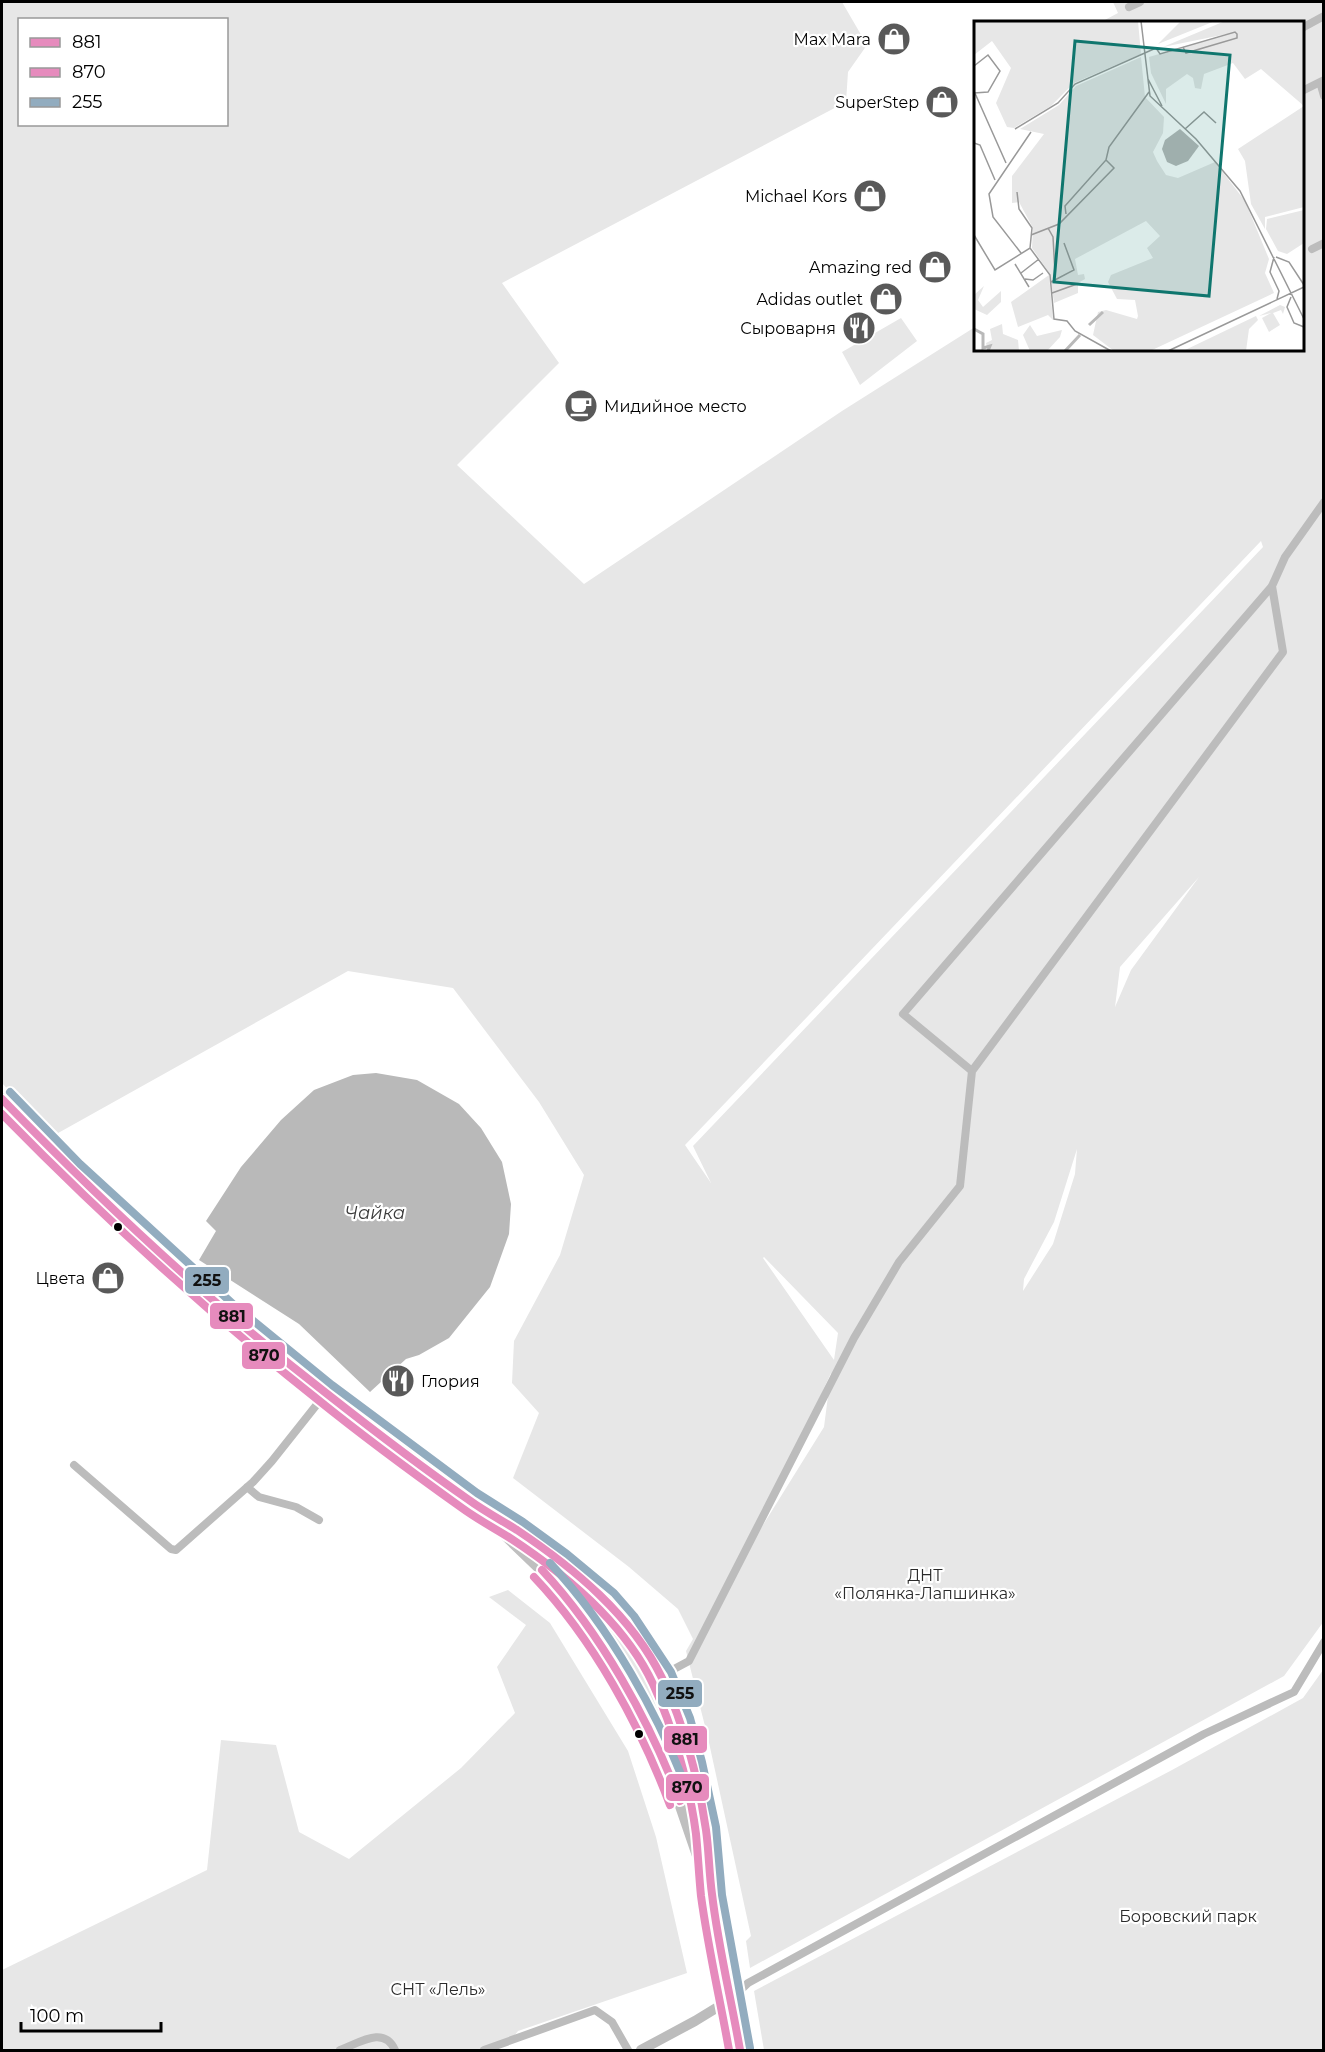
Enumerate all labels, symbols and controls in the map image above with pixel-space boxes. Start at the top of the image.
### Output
legend [18,18,228,126]
shop icon: Max Mara [876,21,912,57]
inset map [974,21,1304,351]
place label: Max Mara [794,30,871,49]
text: 881 [72,31,101,53]
text: 870 [72,61,106,83]
shop icon: SuperStep [924,84,960,120]
text: 255 [72,91,103,113]
place label: SuperStep [835,93,919,112]
shop icon: Michael Kors [852,178,888,214]
place label: Michael Kors [745,187,847,206]
shop icon: Amazing red [917,249,953,285]
place label: Amazing red [809,258,912,277]
shop icon: Adidas outlet [868,281,904,317]
place label: Adidas outlet [756,290,864,309]
restaurant icon: Сыроварня [841,310,877,346]
place label: Сыроварня [740,319,836,338]
cafe icon: Мидийное место [563,388,599,424]
place label: Мидийное место [604,397,747,416]
water label: Чайка [345,1202,405,1224]
unlabelled marker [112,1221,124,1233]
shop icon: Цвета [90,1260,126,1296]
line badge: 255 [184,1266,230,1295]
place label: Цвета [36,1269,85,1288]
text: 255 [193,1271,222,1290]
line badge: 881 [209,1302,254,1330]
text: 881 [218,1307,246,1326]
line badge: 870 [241,1341,286,1370]
text: 870 [248,1346,280,1365]
restaurant icon: Глория [380,1363,416,1399]
place label: Глория [421,1372,480,1391]
park label: ДНТ «Полянка-Лапшинка» [834,1566,1016,1603]
line badge: 255 [657,1679,703,1708]
text: 255 [666,1684,695,1703]
line badge: 881 [663,1725,708,1754]
unlabelled marker [633,1728,645,1740]
text: 881 [671,1730,699,1749]
line badge: 870 [665,1773,710,1802]
text: 870 [671,1778,703,1797]
park label: Боровский парк [1119,1907,1257,1926]
park label: СНТ «Лель» [391,1980,485,1999]
scale bar [21,1995,160,2033]
text: 100 m [30,2005,84,2027]

